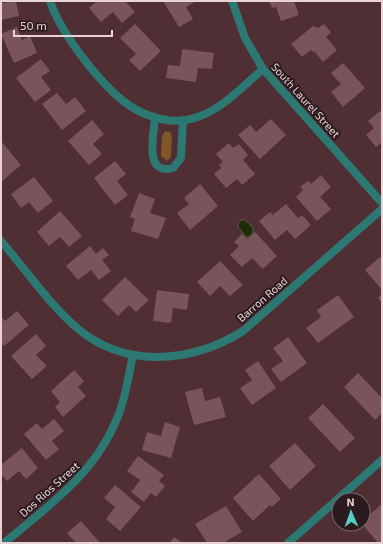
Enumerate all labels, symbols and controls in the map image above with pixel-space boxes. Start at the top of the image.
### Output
scale bar [14,12,112,38]
text: 50 m [20,18,47,32]
street label: South Laurel Street [269,60,343,140]
street label: Barron Road [234,274,290,324]
street label: Dos Rios Street [16,459,82,519]
north arrow [331,492,371,532]
text: N [346,495,355,508]

